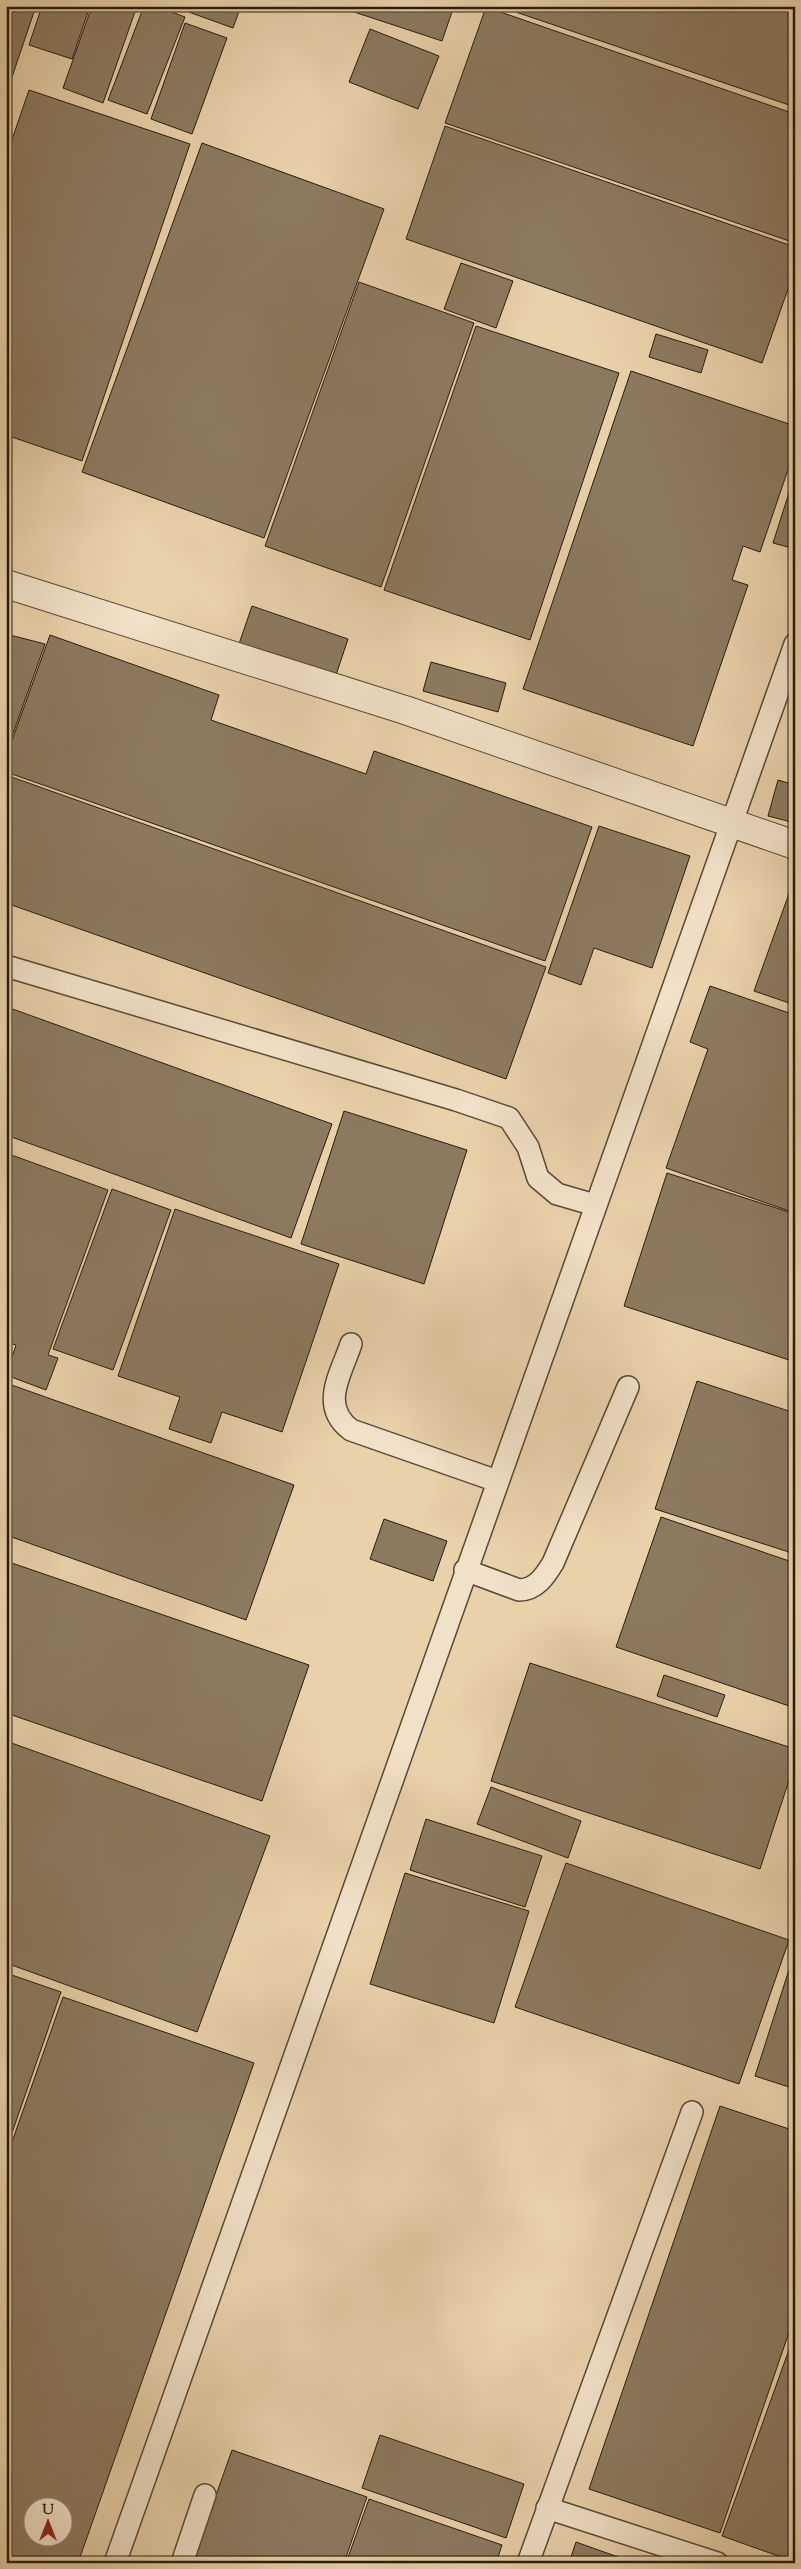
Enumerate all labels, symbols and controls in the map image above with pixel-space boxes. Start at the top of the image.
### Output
north arrow [22,2496,72,2546]
text: U [42,2501,54,2521]

